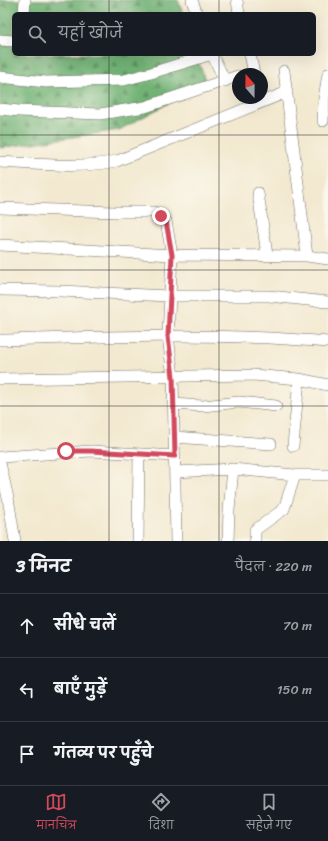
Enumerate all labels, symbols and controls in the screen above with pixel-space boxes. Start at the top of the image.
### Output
search box [12,12,316,56]
text: यहाँ खोजें [58,20,123,46]
icon: search [26,23,48,45]
north arrow [232,68,268,104]
route end [152,207,170,225]
route start [57,442,75,460]
text: 3 मिनट [16,551,71,581]
text: पैदल · 220 m [235,555,312,578]
text: सीधे चलें [54,612,115,638]
text: 70 m [283,614,312,637]
icon: ahead [16,615,38,637]
text: बाएँ मुड़ें [54,676,107,702]
text: 150 m [277,678,312,701]
icon: left [16,679,38,701]
text: गंतव्य पर पहुँचे [54,740,153,766]
icon: arrive [16,743,38,765]
tab: मानचित्र [36,791,77,837]
tab: दिशा [149,791,174,837]
tab: सहेजे गए [246,791,292,837]

